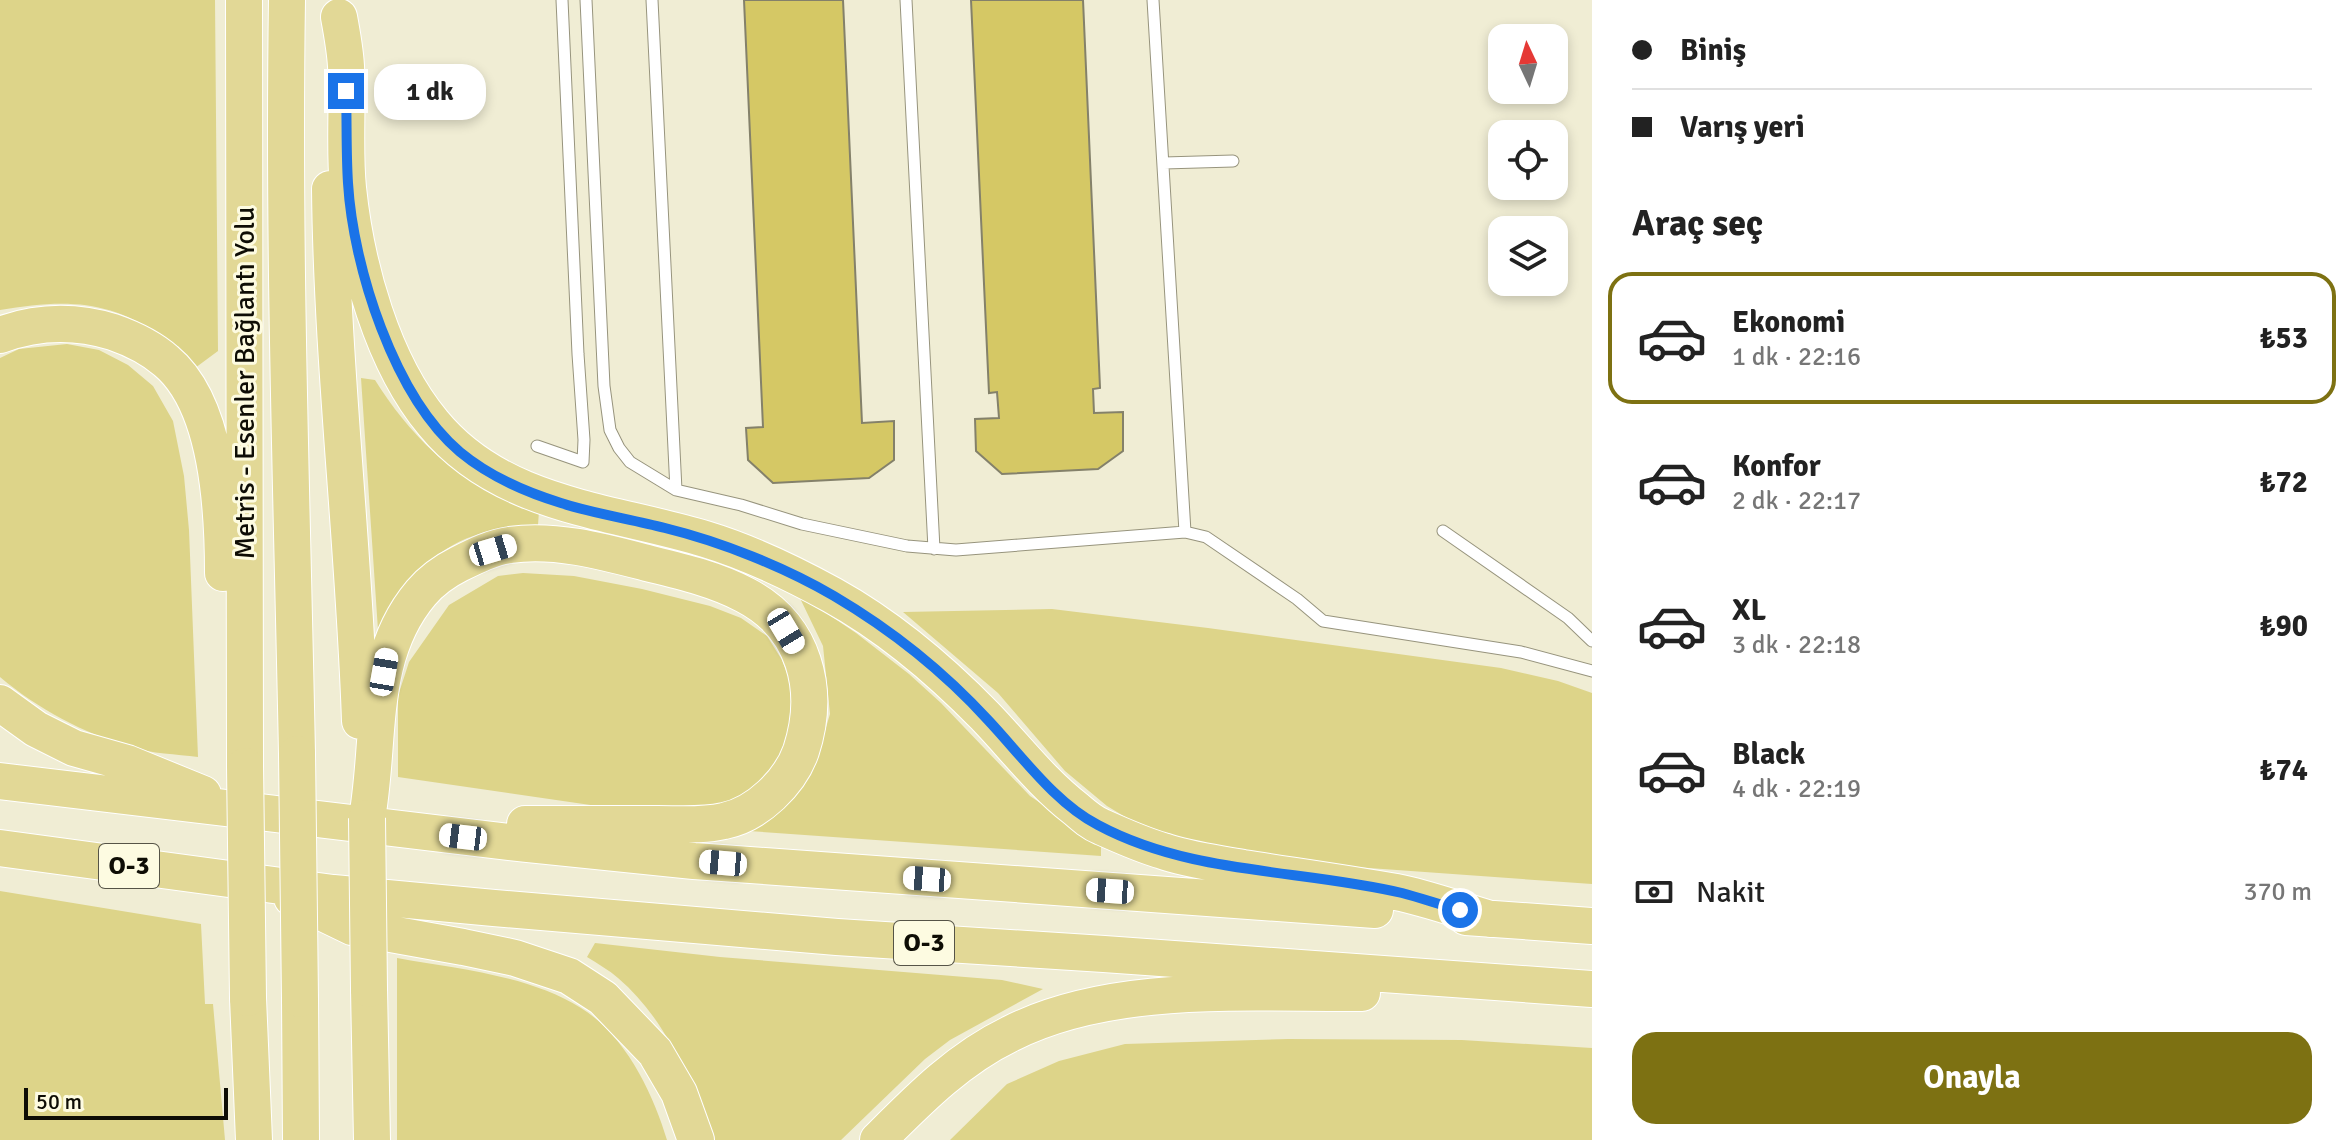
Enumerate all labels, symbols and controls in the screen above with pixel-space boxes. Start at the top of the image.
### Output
north arrow [1488,24,1568,104]
map controls [1488,24,1568,296]
text: Biniş [1680,32,1746,69]
callout: 1 dk [374,63,486,119]
route end [328,73,364,109]
text: 1 dk [406,76,454,108]
text: Varış yeri [1680,109,1805,146]
button: locate [1488,120,1568,200]
text: Araç seç [1632,201,1763,246]
street label: Metris - Esenler Bağlantı Yolu [228,207,262,559]
button: layers [1488,216,1568,296]
icon: car [1636,302,1708,374]
text: Ekonomi [1732,304,1845,341]
text: ₺53 [2259,320,2308,357]
text: 1 dk · 22:16 [1732,341,1861,373]
icon: car [1636,446,1708,518]
text: Konfor [1732,448,1821,485]
text: ₺72 [2259,464,2308,501]
text: 2 dk · 22:17 [1732,485,1861,517]
car [467,532,519,568]
icon: car [1636,590,1708,662]
text: XL [1732,592,1766,629]
car [763,604,809,658]
text: ₺90 [2259,608,2308,645]
text: 3 dk · 22:18 [1732,629,1861,661]
car [368,646,400,698]
icon: car [1636,734,1708,806]
text: Black [1732,736,1805,773]
text: ₺74 [2259,752,2308,789]
text: 4 dk · 22:19 [1732,773,1861,805]
car [438,822,488,852]
road number: O-3 [99,844,159,888]
car [698,849,748,877]
car [902,865,952,893]
icon: cash [1632,870,1676,914]
text: Nakit [1696,874,1765,911]
text: 370 m [2243,876,2312,908]
car [1085,877,1135,905]
route start [1442,892,1478,928]
road number: O-3 [894,921,954,965]
button: Onayla [1632,1032,2312,1124]
scale bar [24,1084,228,1120]
text: 50 m [36,1088,82,1115]

